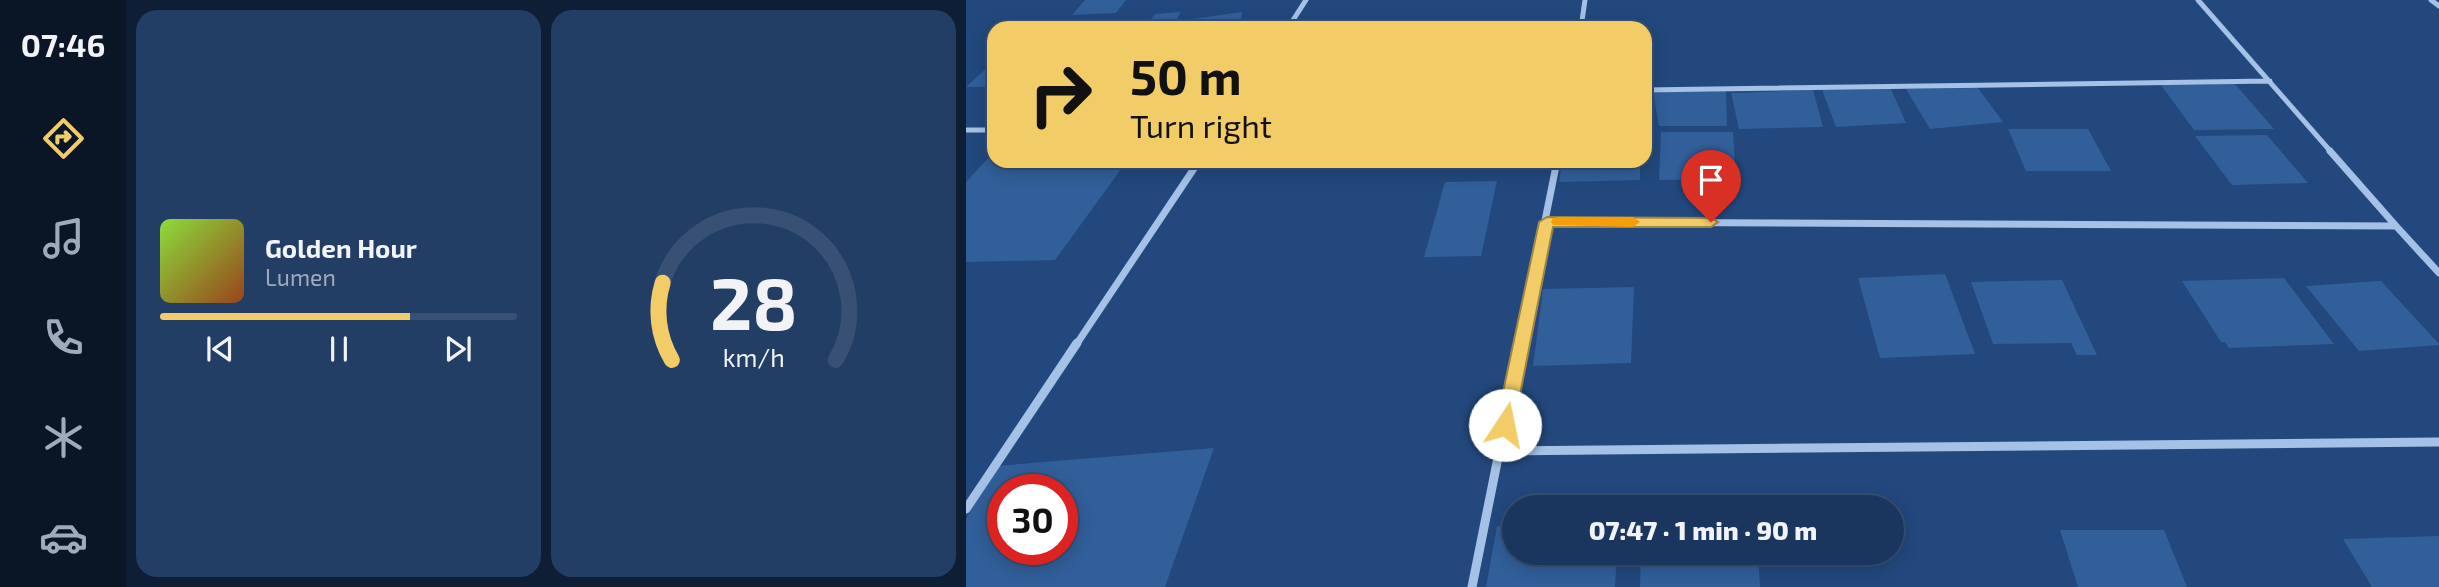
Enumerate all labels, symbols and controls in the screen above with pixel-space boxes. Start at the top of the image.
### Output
text: 07:46 [21,25,105,63]
text: 50 m [1130,46,1242,105]
icon: right [1015,49,1106,140]
text: Turn right [1130,106,1272,144]
icon: directions [39,114,88,163]
pin [1681,150,1741,222]
icon: arrive [1692,161,1730,199]
icon: music [39,214,88,263]
text: Golden Hour [265,232,417,263]
text: 28 [710,257,797,345]
text: Lumen [265,263,336,291]
icon: phone [39,313,88,362]
icon: previous [201,330,239,368]
icon: pause [320,330,358,368]
icon: next [439,330,477,368]
text: km/h [722,341,785,371]
position arrow [1468,388,1542,462]
icon: climate [39,413,88,462]
speed limit sign: 30 [987,474,1078,565]
icon: car [39,513,88,562]
text: 07:47 · 1 min · 90 m [1589,514,1817,545]

